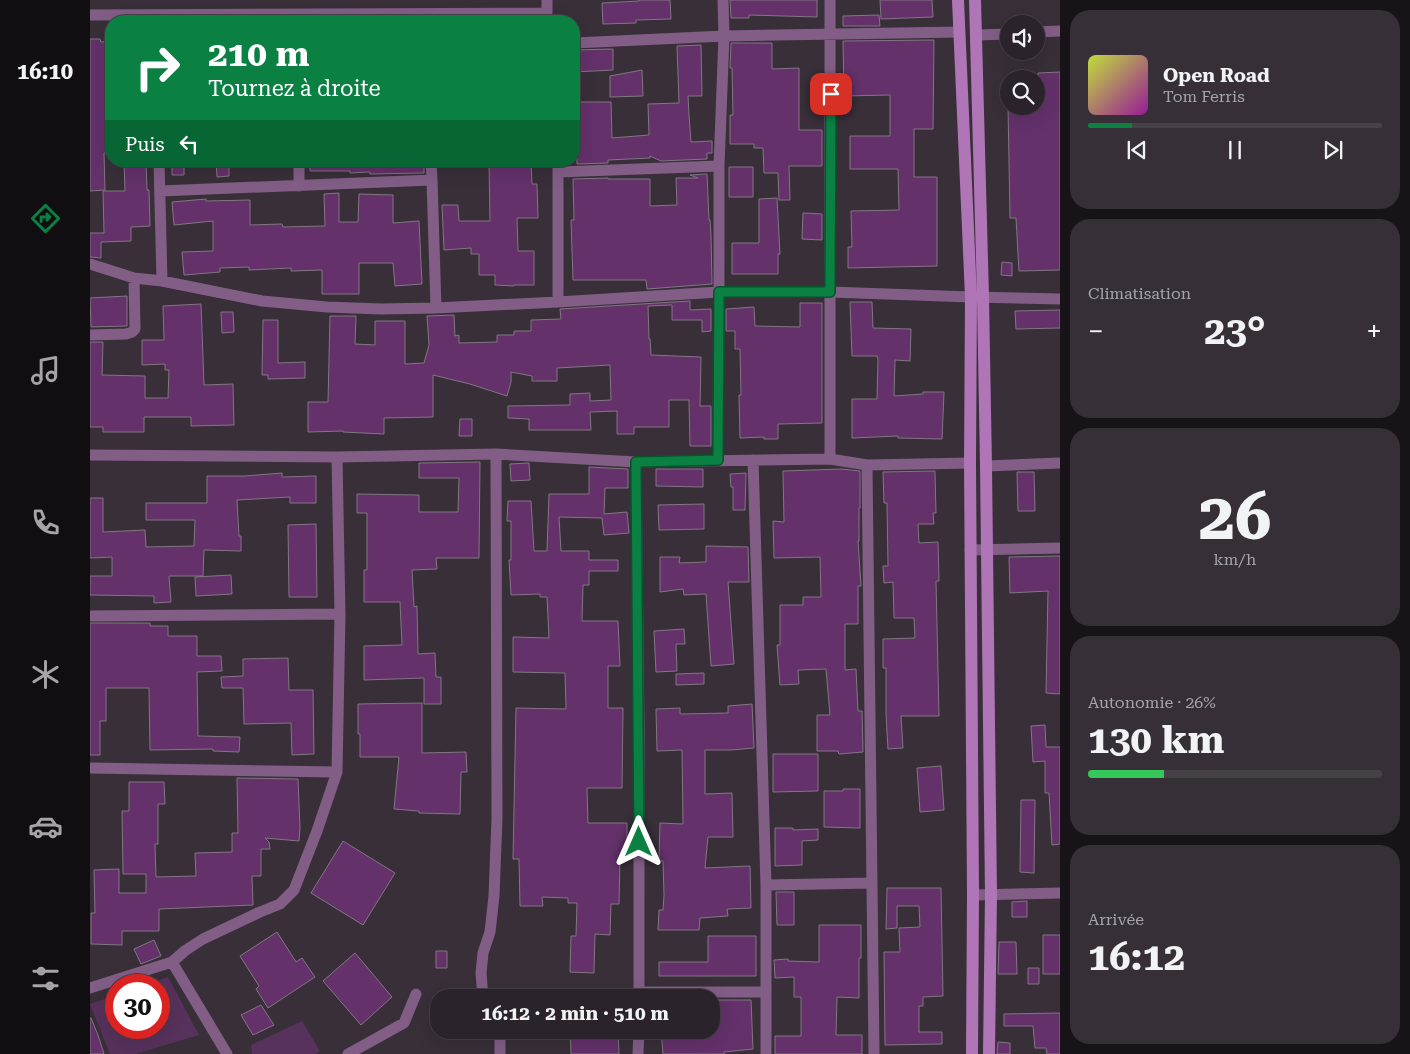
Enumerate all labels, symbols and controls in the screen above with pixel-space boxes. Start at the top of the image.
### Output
map controls [1000,15,1045,115]
button: sound [1000,15,1045,60]
text: 210 m [208,34,309,75]
icon: right [125,35,190,100]
text: 16:10 [17,59,73,84]
text: Open Road [1163,64,1270,87]
button: search [1000,70,1045,115]
pin [810,73,852,115]
text: Tournez à droite [208,76,381,101]
icon: arrive [817,80,845,108]
text: Tom Ferris [1163,87,1245,106]
icon: left [175,130,203,158]
text: Puis [125,133,165,156]
icon: previous [1123,136,1151,164]
icon: pause [1221,136,1249,164]
icon: next [1319,136,1347,164]
icon: directions [28,201,63,236]
text: Climatisation [1088,284,1191,303]
text: 23° [1204,309,1266,353]
text: − [1088,315,1104,348]
text: + [1366,315,1382,348]
icon: music [28,353,63,388]
text: 26 [1199,479,1271,555]
icon: phone [28,505,63,540]
text: km/h [1214,550,1256,569]
icon: climate [28,657,63,692]
text: Autonomie · 26% [1088,693,1216,712]
text: 130 km [1088,718,1224,762]
icon: car [28,809,63,844]
position arrow [612,815,664,867]
text: Arrivée [1088,910,1144,929]
text: 16:12 [1088,935,1185,979]
icon: filters [28,961,63,996]
speed limit sign: 30 [105,974,170,1039]
text: 16:12 · 2 min · 510 m [481,1002,669,1025]

